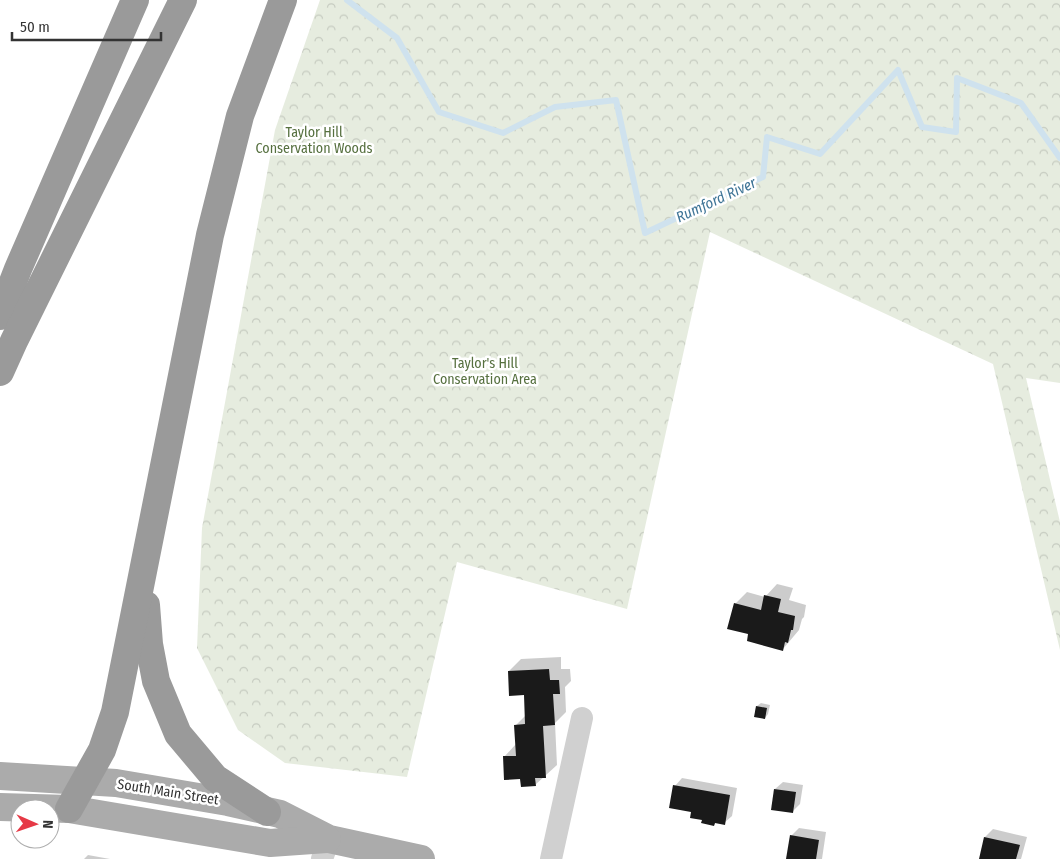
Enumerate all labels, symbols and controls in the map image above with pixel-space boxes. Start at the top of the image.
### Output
scale bar [12,10,161,42]
text: 50 m [20,18,50,36]
park label: Taylor Hill Conservation Woods [256,124,372,157]
water label: Rumford River [673,173,760,226]
park label: Taylor's Hill Conservation Area [433,355,537,388]
street label: South Main Street [116,776,220,808]
north arrow [10,799,60,849]
text: N [39,820,56,829]

